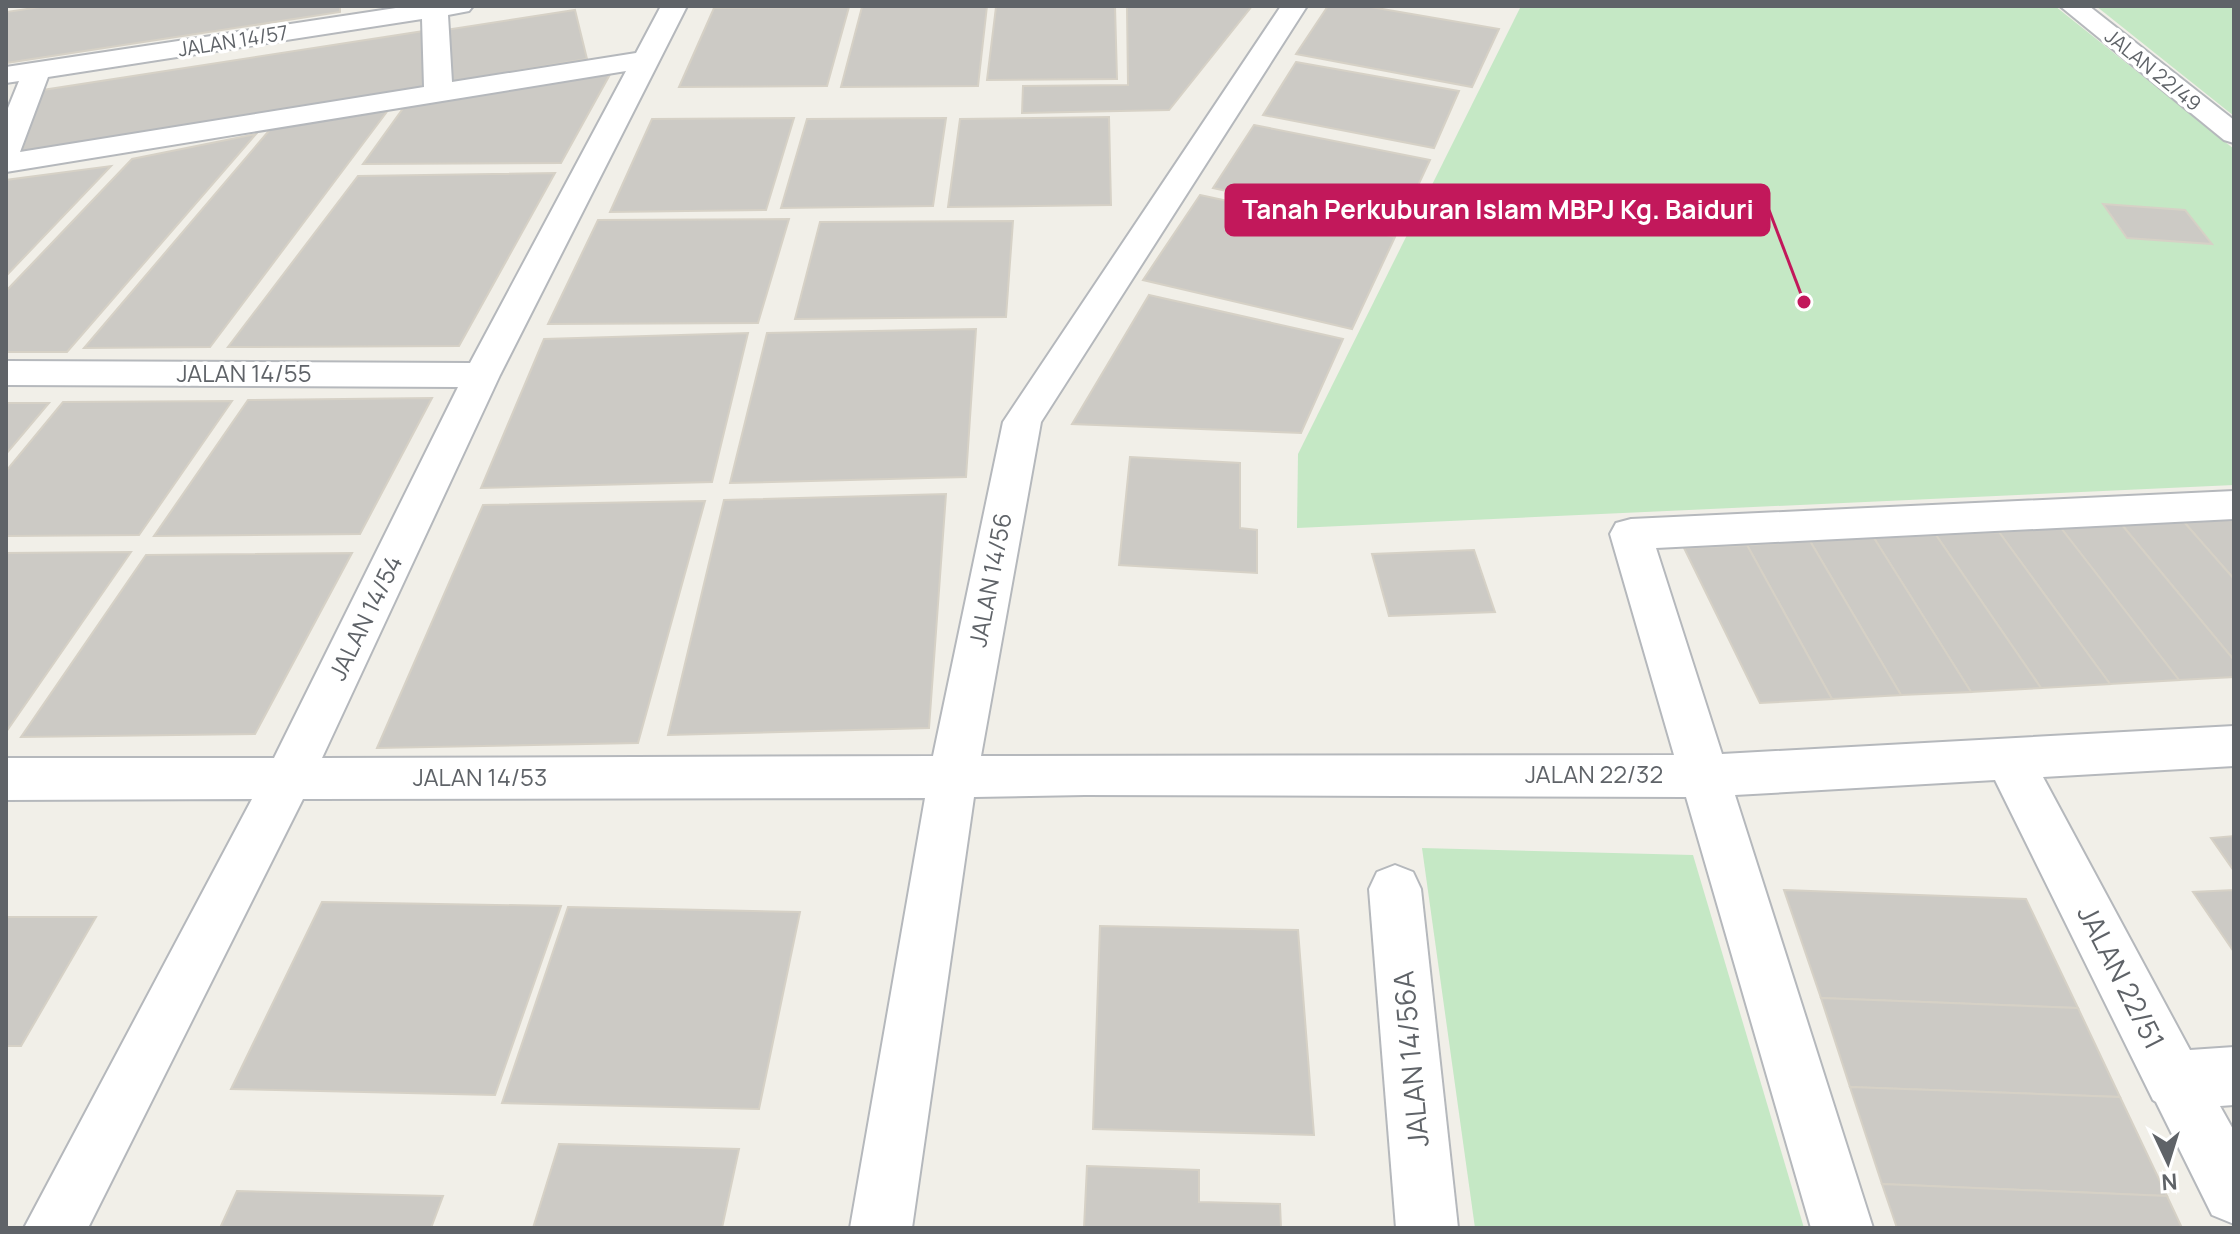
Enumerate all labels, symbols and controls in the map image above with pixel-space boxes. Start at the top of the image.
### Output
street label: JALAN 14/57 [176,18,290,63]
street label: JALAN 22/49 [2099,22,2207,117]
callout: Tanah Perkuburan Islam MBPJ Kg. Baiduri [1226,185,1769,235]
text: Tanah Perkuburan Islam MBPJ Kg. Baiduri [1242,191,1754,227]
street label: JALAN 14/55 [176,356,312,389]
street label: JALAN 14/56 [960,510,1019,650]
street label: JALAN 14/54 [320,549,409,685]
street label: JALAN 22/32 [1525,757,1663,790]
street label: JALAN 14/53 [413,760,547,793]
street label: JALAN 22/51 [2069,898,2174,1055]
street label: JALAN 14/56A [1383,969,1437,1149]
north arrow [2128,1122,2208,1202]
text: N [2160,1166,2178,1197]

